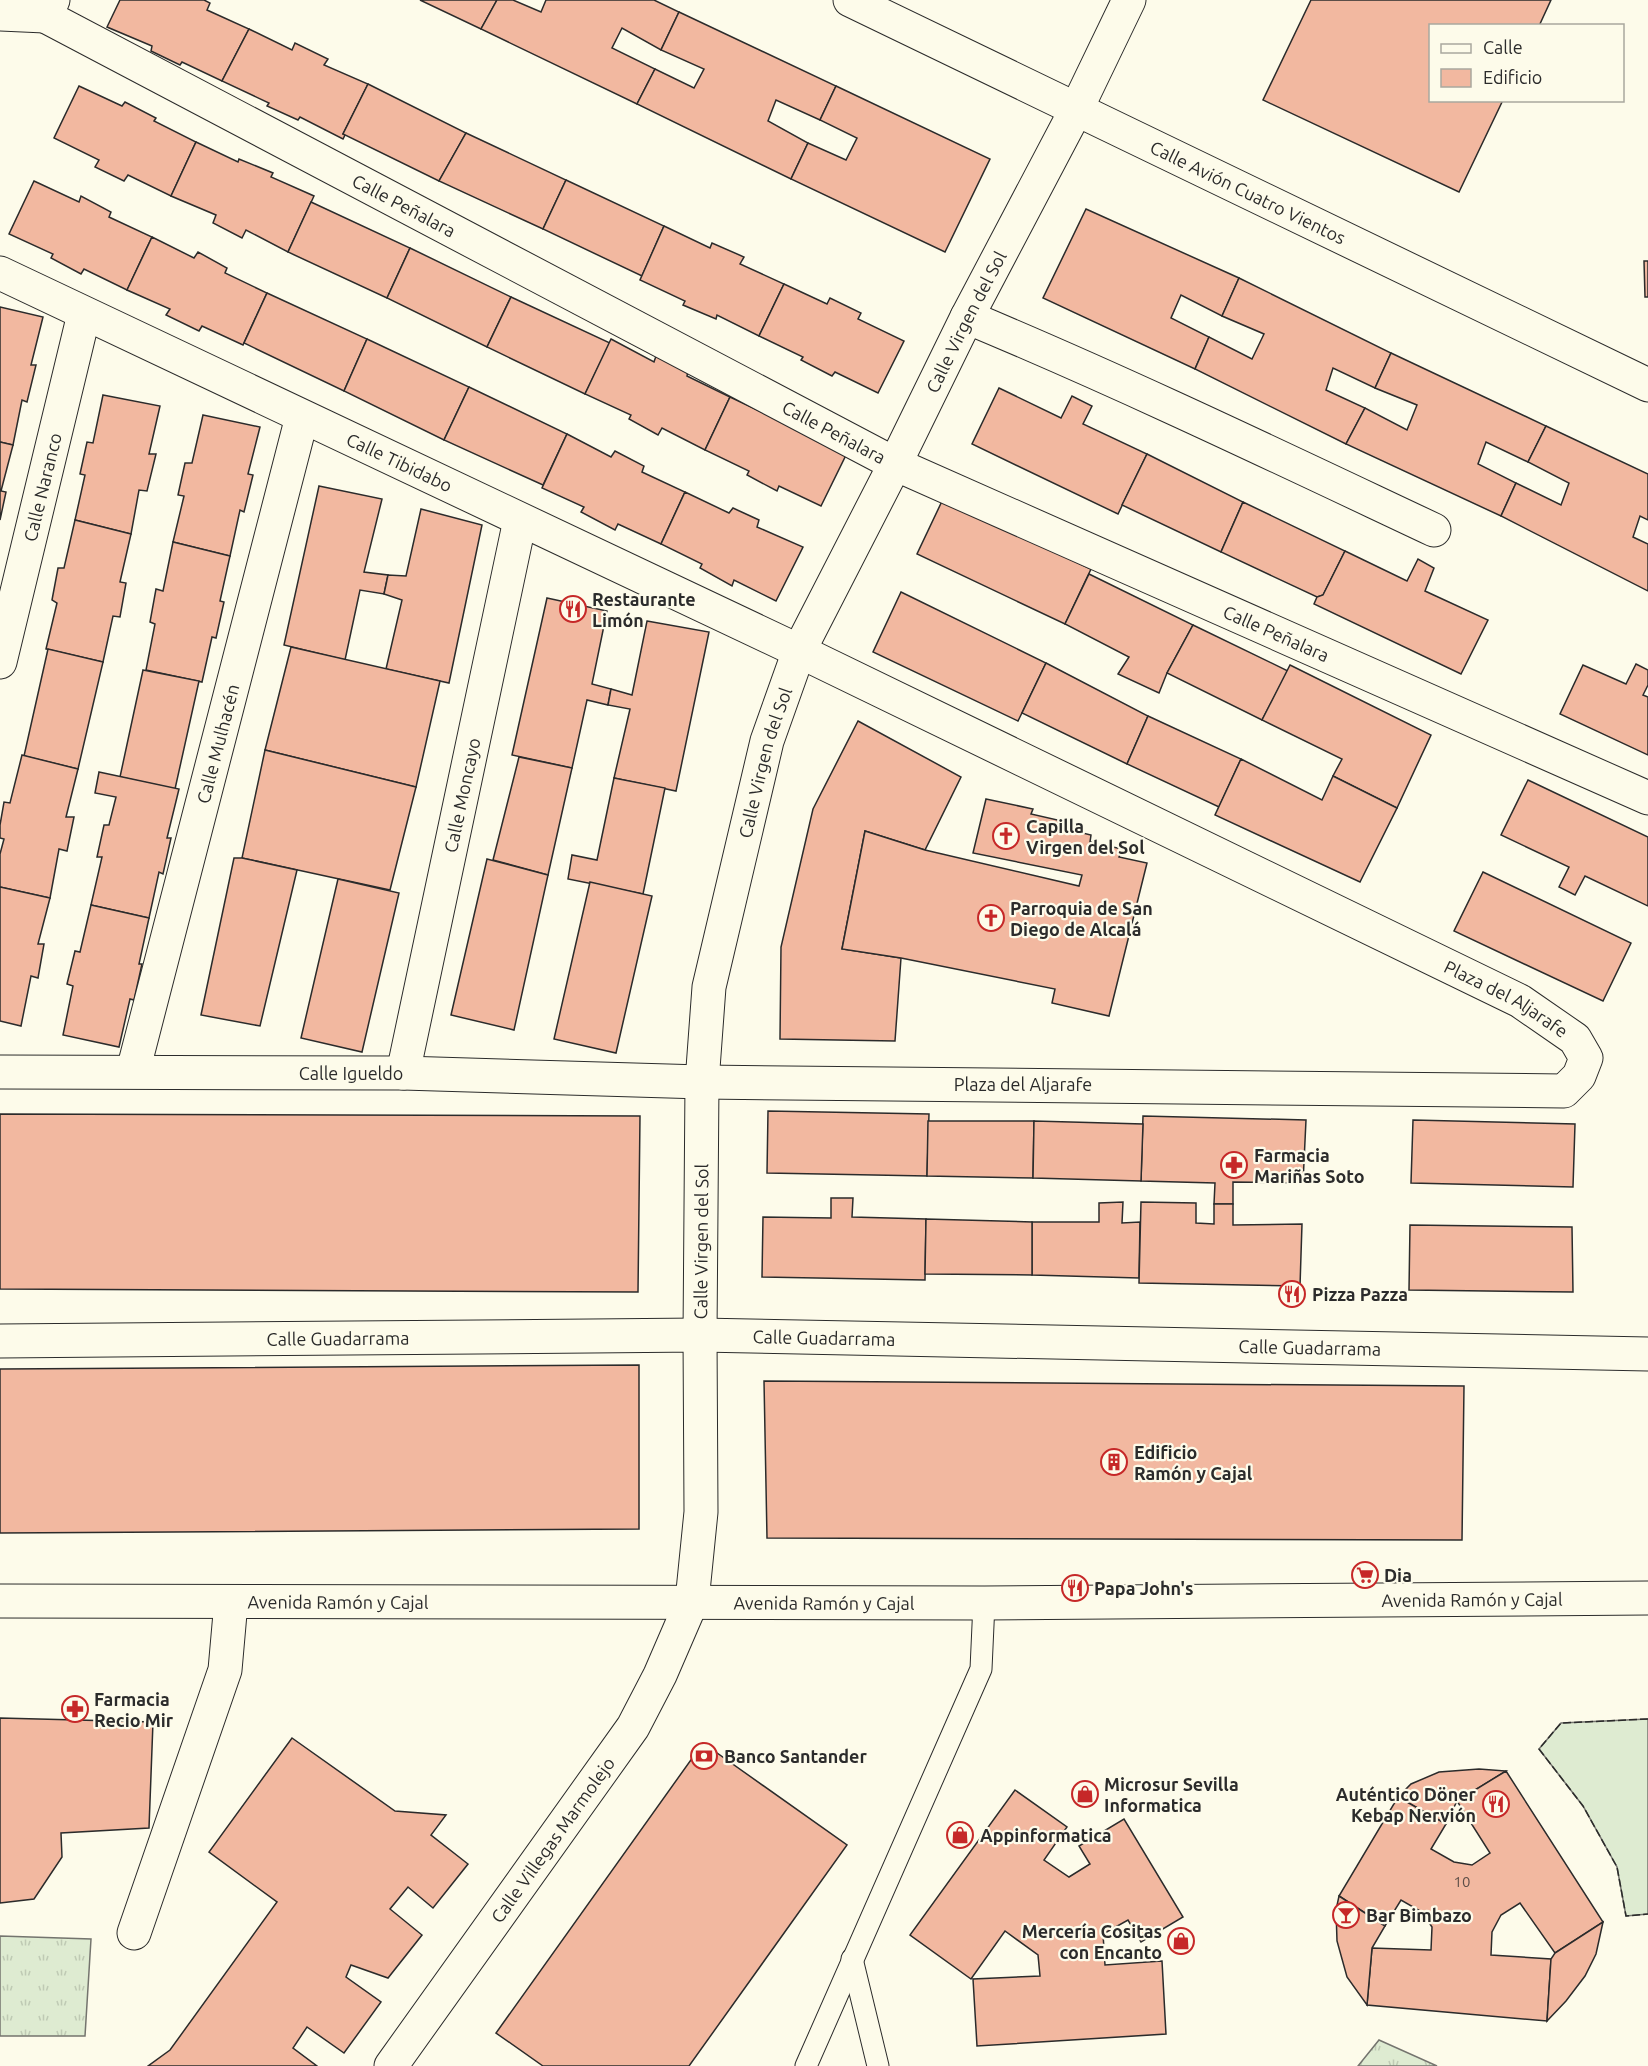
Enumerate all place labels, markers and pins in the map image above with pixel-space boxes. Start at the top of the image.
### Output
place label: Restaurante Limón [592,589,696,630]
restaurant icon: Restaurante Limón [558,594,588,624]
place label: Capilla Virgen del Sol [1026,816,1145,857]
church icon: Capilla Virgen del Sol [991,821,1021,851]
place label: Parroquia de San Diego de Alcalá [1010,898,1153,939]
church icon: Parroquia de San Diego de Alcalá [976,903,1006,933]
place label: Farmacia Mariñas Soto [1254,1145,1365,1186]
pharmacy icon: Farmacia Mariñas Soto [1219,1150,1249,1180]
restaurant icon: Pizza Pazza [1277,1279,1307,1309]
place label: Pizza Pazza [1312,1284,1408,1304]
place label: Edificio Ramón y Cajal [1134,1442,1253,1483]
building icon: Edificio Ramón y Cajal [1099,1447,1129,1477]
supermarket icon: Dia [1350,1560,1380,1590]
place label: Dia [1384,1565,1412,1585]
restaurant icon: Papa John's [1060,1573,1090,1603]
place label: Papa John's [1094,1578,1194,1598]
place label: Farmacia Recio Mir [94,1689,174,1730]
pharmacy icon: Farmacia Recio Mir [60,1694,90,1724]
bank icon: Banco Santander [689,1741,719,1771]
place label: Banco Santander [724,1746,867,1766]
place label: Microsur Sevilla Informatica [1104,1774,1239,1815]
shop icon: Microsur Sevilla Informatica [1070,1779,1100,1809]
place label: Auténtico Döner Kebap Nervión [1336,1784,1477,1825]
restaurant icon: Auténtico Döner Kebap Nervión [1481,1789,1511,1819]
shop icon: Appinformatica [945,1820,975,1850]
place label: Appinformatica [980,1825,1112,1845]
bar icon: Bar Bimbazo [1331,1900,1361,1930]
place label: Bar Bimbazo [1366,1905,1472,1925]
place label: Mercería Cositas con Encanto [1022,1921,1162,1962]
shop icon: Mercería Cositas con Encanto [1166,1926,1196,1956]

